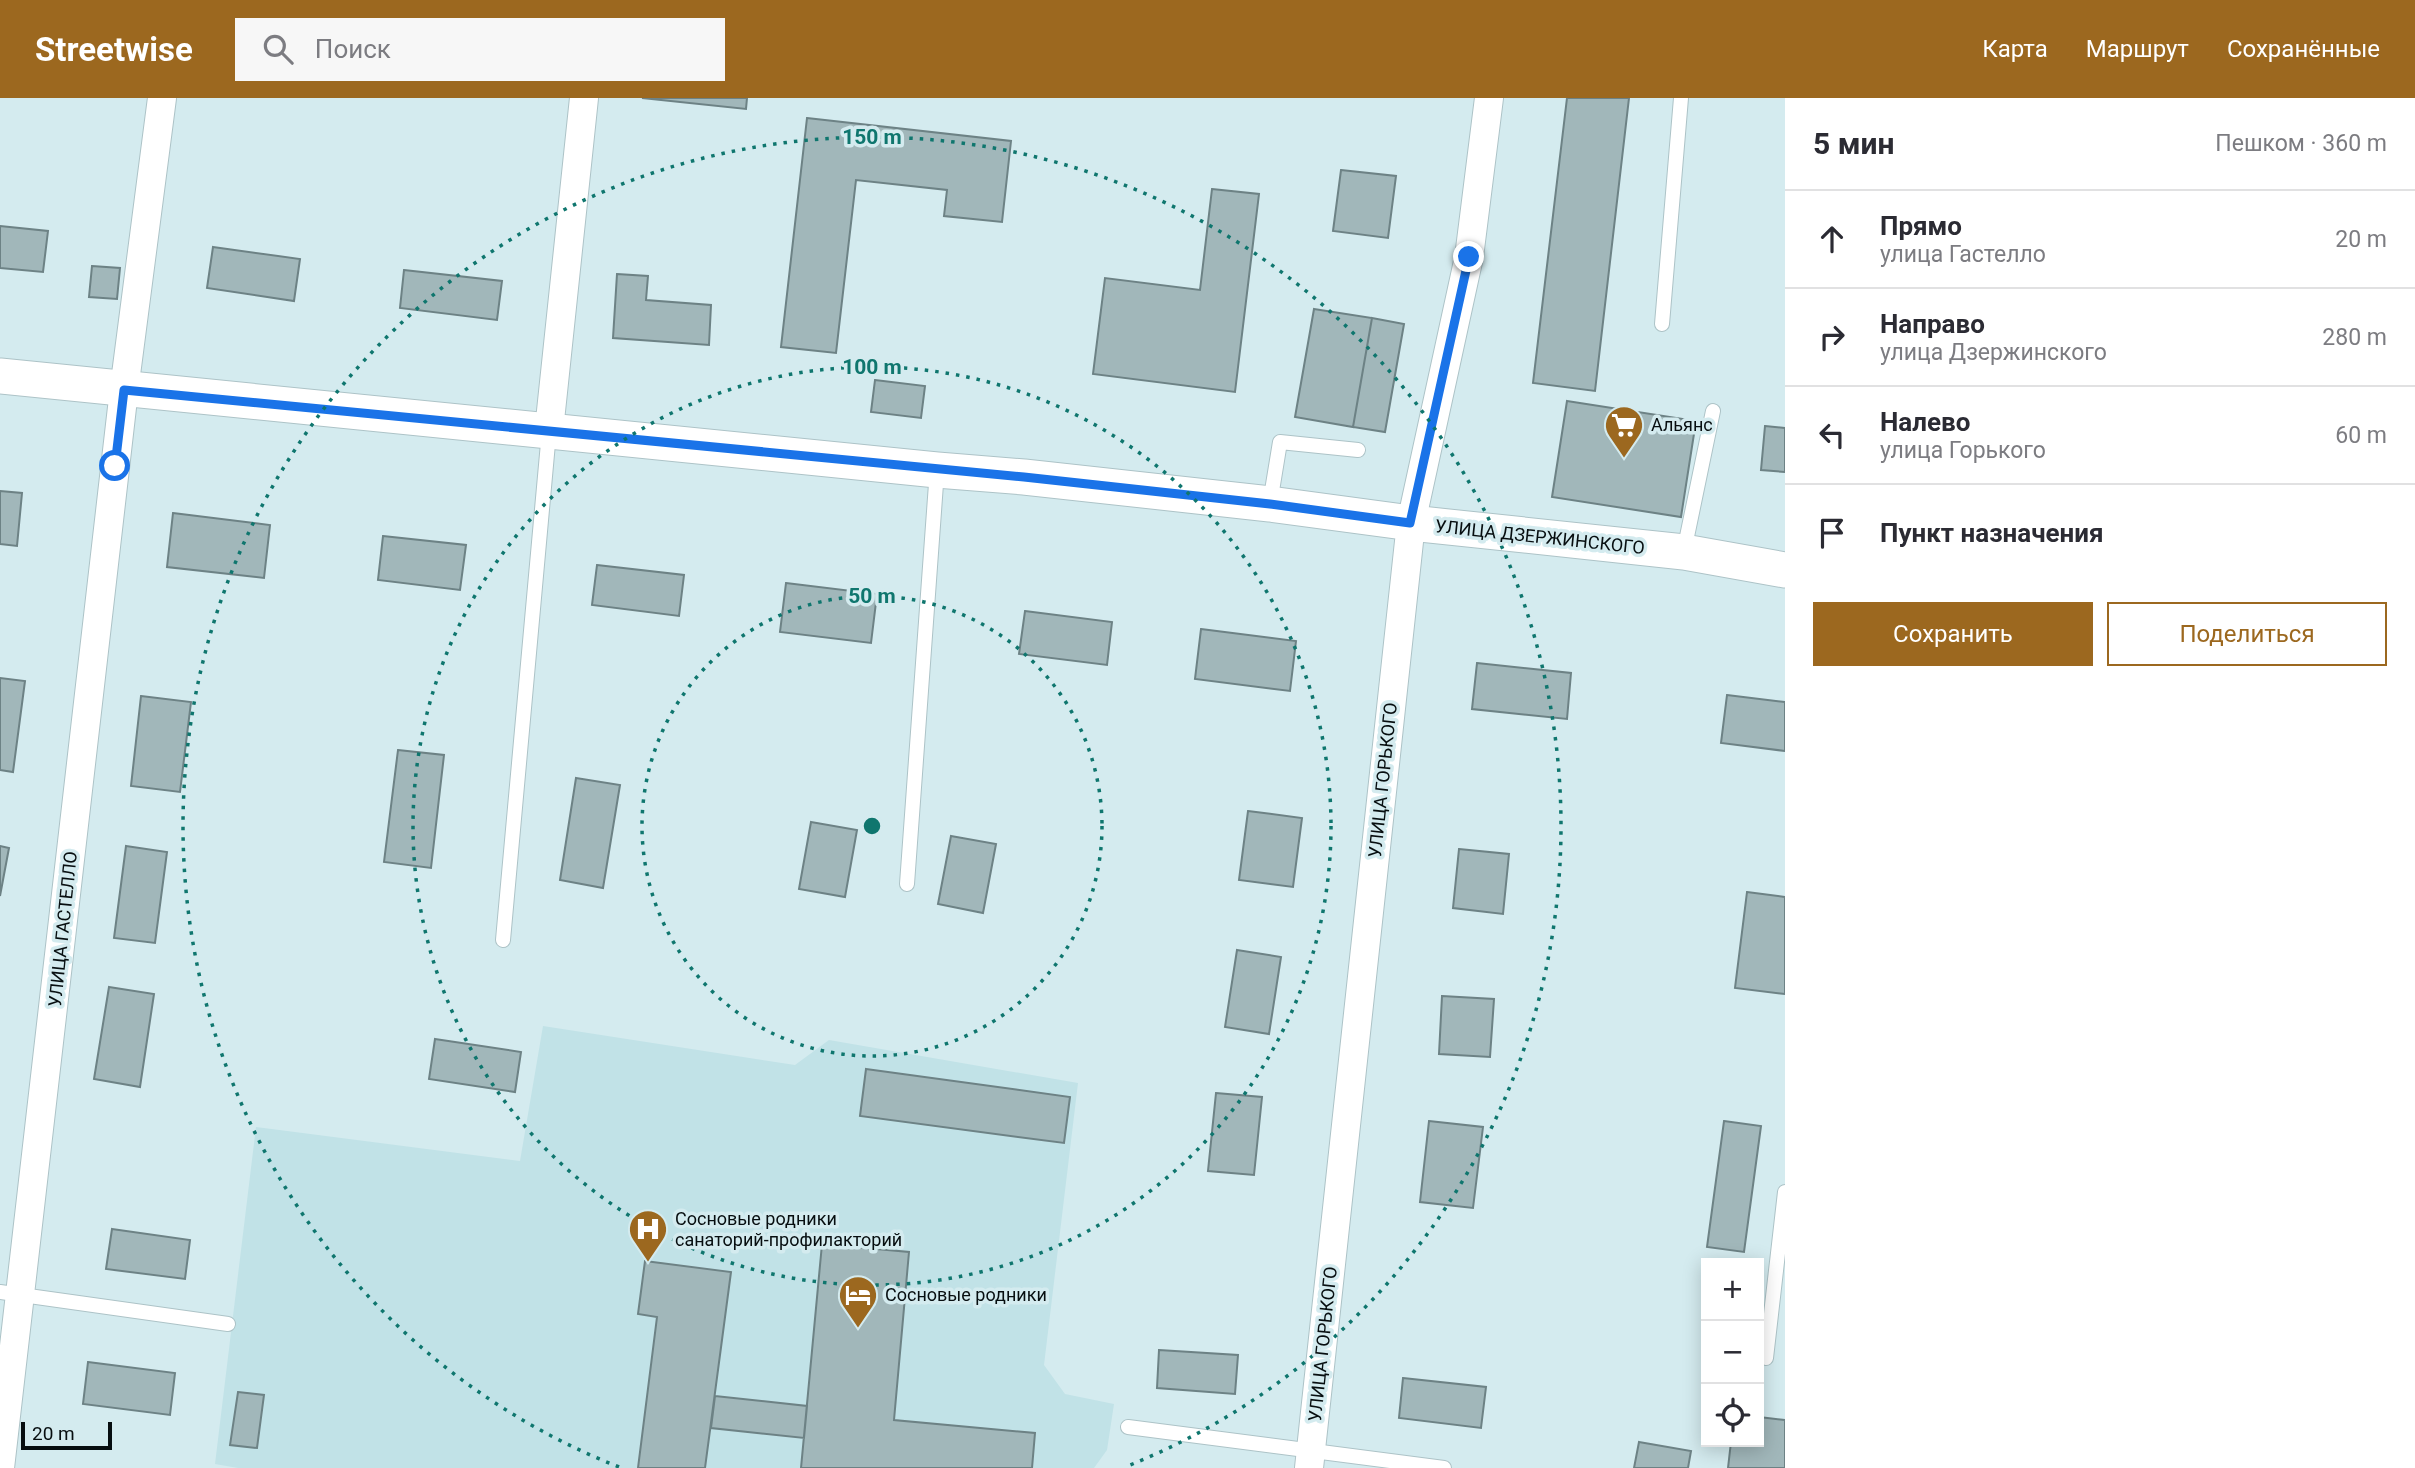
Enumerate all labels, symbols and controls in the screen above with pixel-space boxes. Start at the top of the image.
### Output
search box [235,18,725,81]
text: Streetwise [35,30,193,69]
icon: search [259,30,297,68]
text: Поиск [315,34,391,64]
text: Карта [1982,35,2048,63]
text: Маршрут [2086,35,2189,63]
text: Сохранённые [2227,35,2380,63]
text: 150 m [842,125,902,149]
text: 5 мин [1813,126,1894,161]
text: Пешком · 360 m [2215,130,2387,157]
text: Прямо [1880,211,1962,241]
icon: ahead [1813,220,1851,258]
text: 20 m [2335,226,2387,253]
route end [1453,241,1484,272]
text: улица Гастелло [1880,241,2046,268]
text: Направо [1880,309,1985,339]
icon: right [1813,318,1851,356]
text: 280 m [2322,324,2387,351]
text: улица Дзержинского [1880,339,2107,366]
text: 100 m [842,355,902,379]
supermarket icon: Альянс [1603,404,1645,459]
text: Налево [1880,407,1970,437]
place label: Альянс [1651,414,1713,435]
icon: left [1813,416,1851,454]
text: 60 m [2335,422,2387,449]
text: улица Горького [1880,437,2046,464]
route start [99,450,130,481]
icon: arrive [1813,514,1851,552]
street label: УЛИЦА ДЗЕРЖИНСКОГО [1434,515,1646,558]
text: Пункт назначения [1880,518,2104,548]
text: 50 m [848,584,896,608]
button: Сохранить [1813,602,2093,666]
button: Поделиться [2107,602,2387,666]
street label: УЛИЦА ГОРЬКОГО [1364,701,1401,859]
centre of rings [860,814,884,838]
street label: УЛИЦА ГАСТЕЛЛО [44,850,81,1008]
hospital icon: Сосновые родники санаторий-профилакторий [627,1208,669,1263]
place label: Сосновые родники санаторий-профилакторий [675,1208,902,1250]
map controls [1701,1258,1764,1447]
button: + [1701,1258,1764,1321]
street label: УЛИЦА ГОРЬКОГО [1304,1265,1341,1423]
hotel icon: Сосновые родники [837,1274,879,1329]
place label: Сосновые родники [885,1284,1047,1305]
button: − [1701,1321,1764,1384]
button: locate [1701,1384,1764,1447]
scale bar [21,1419,112,1451]
text: 20 m [32,1422,75,1445]

